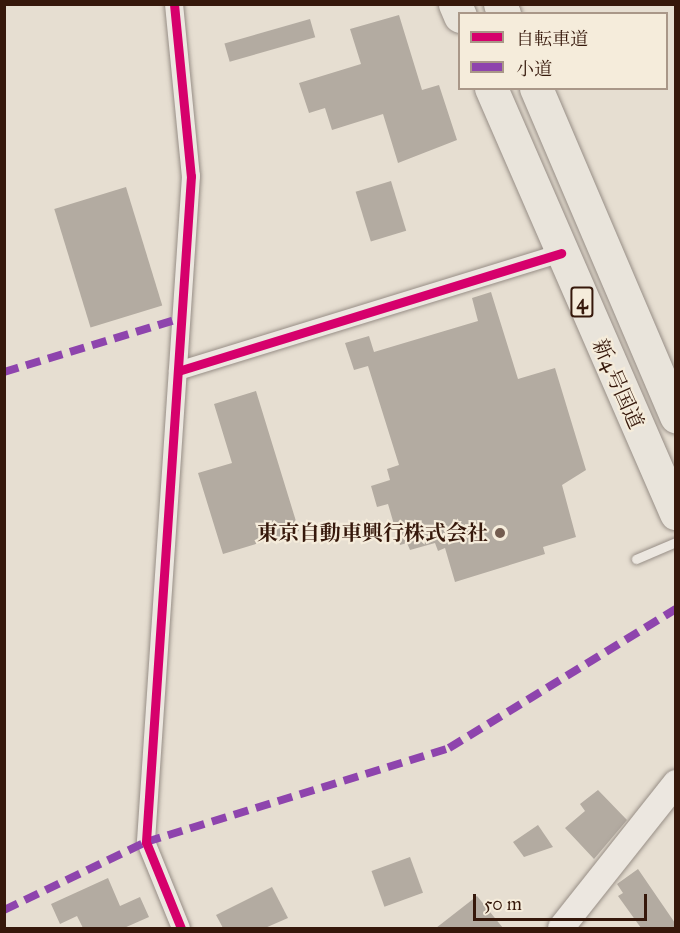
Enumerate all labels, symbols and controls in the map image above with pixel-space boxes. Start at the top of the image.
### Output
legend [458,12,668,90]
text: 自転車道 [516,28,588,50]
text: 小道 [516,58,552,80]
road number: 4 [570,285,594,319]
street label: 新4号国道 [587,335,649,433]
place label: 東京自動車興行株式会社 [257,520,488,546]
marker: 東京自動車興行株式会社 [493,526,507,540]
scale bar [476,882,650,920]
text: 50 m [484,893,522,915]

